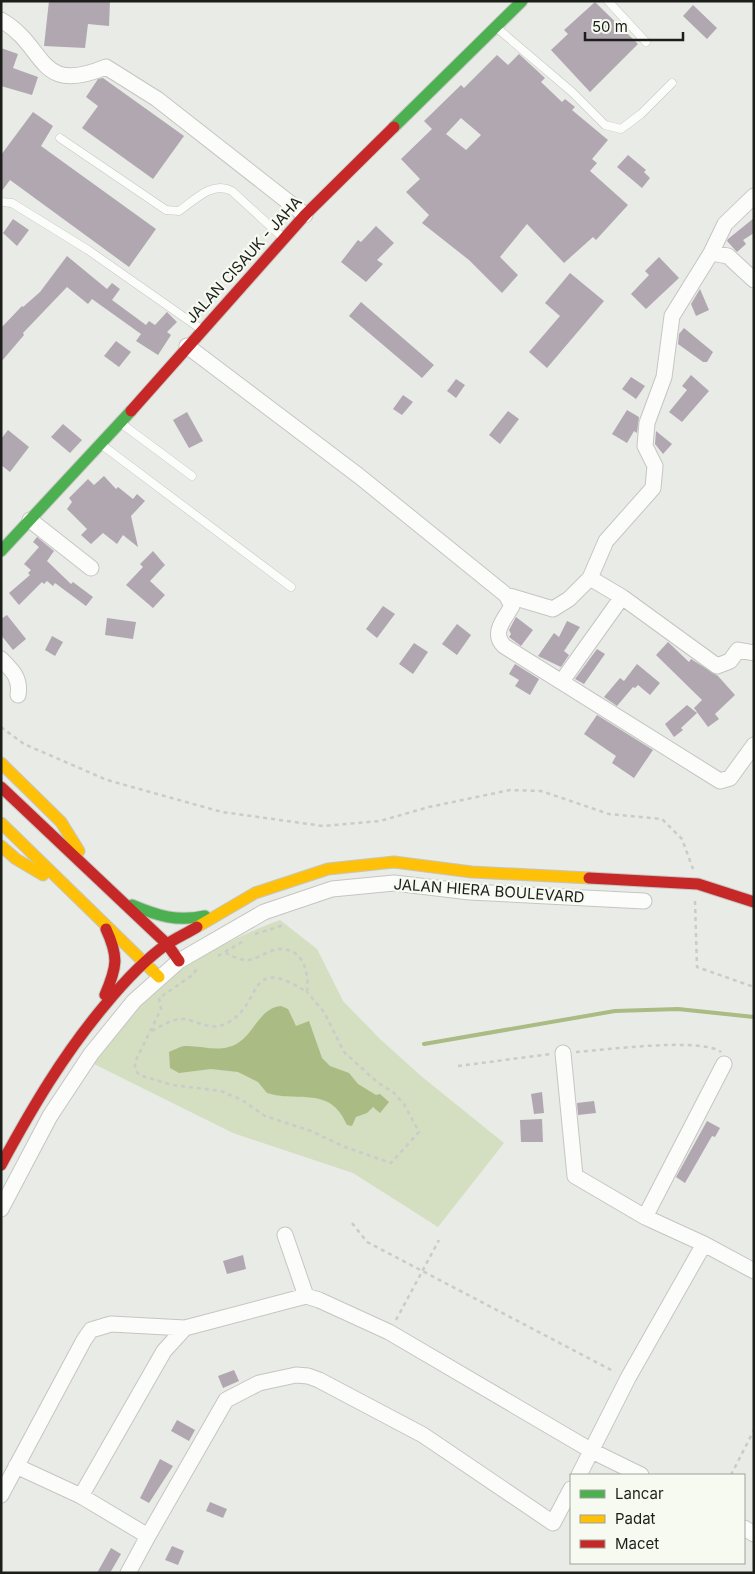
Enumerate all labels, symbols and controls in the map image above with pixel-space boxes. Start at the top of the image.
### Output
scale bar [585,10,682,42]
text: 50 m [592,17,628,36]
street label: JALAN CISAUK - JAHA [182,192,306,327]
street label: JALAN HIERA BOULEVARD [393,874,585,907]
legend [570,1474,745,1564]
text: Lancar [615,1484,664,1503]
text: Padat [615,1509,656,1528]
text: Macet [615,1534,659,1553]

